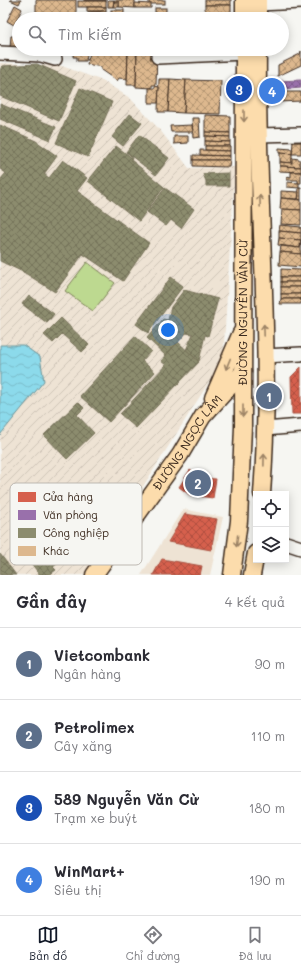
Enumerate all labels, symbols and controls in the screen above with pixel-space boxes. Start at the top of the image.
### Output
search box [12,12,289,56]
icon: search [26,23,48,45]
text: Tìm kiếm [58,24,122,44]
pin: 3 [226,74,252,104]
pin: 4 [259,76,285,106]
one-way arrow [240,109,248,122]
one-way arrow [256,195,264,208]
street label: ĐƯỜNG NGUYỄN VĂN CỪ [234,239,250,386]
your location [158,320,178,340]
one-way arrow [260,324,268,337]
one-way arrow [224,357,232,369]
pin: 1 [256,381,282,411]
street label: ĐƯỜNG NGỌC LÂM [148,391,225,493]
one-way arrow [239,404,247,417]
one-way arrow [260,454,268,467]
pin: 2 [185,468,211,498]
legend [10,483,142,565]
text: Cửa hàng [43,489,93,504]
map controls [253,491,289,563]
button: locate [253,491,289,527]
text: Văn phòng [43,507,98,522]
text: Công nghiệp [43,525,109,540]
button: layers [253,527,289,563]
one-way arrow [233,534,240,547]
text: Khác [43,543,69,558]
text: Gần đây [16,590,87,612]
text: 4 kết quả [225,593,285,610]
text: Vietcombank [54,645,150,665]
text: 1 [26,655,32,672]
text: 90 m [255,655,285,672]
text: Ngân hàng [54,665,121,682]
text: Petrolimex [54,717,135,737]
text: 2 [25,727,33,744]
text: 110 m [251,727,285,744]
text: Cây xăng [54,737,112,754]
text: 589 Nguyễn Văn Cừ [54,789,198,809]
text: 3 [25,799,33,816]
text: 180 m [249,799,285,816]
text: Trạm xe buýt [54,809,137,826]
text: WinMart+ [54,861,125,881]
text: 4 [25,871,33,888]
text: 190 m [249,871,285,888]
text: Siêu thị [54,881,102,898]
tab: Bản đồ [29,924,67,963]
tab: Chỉ đường [126,924,180,963]
tab: Đã lưu [239,924,272,963]

